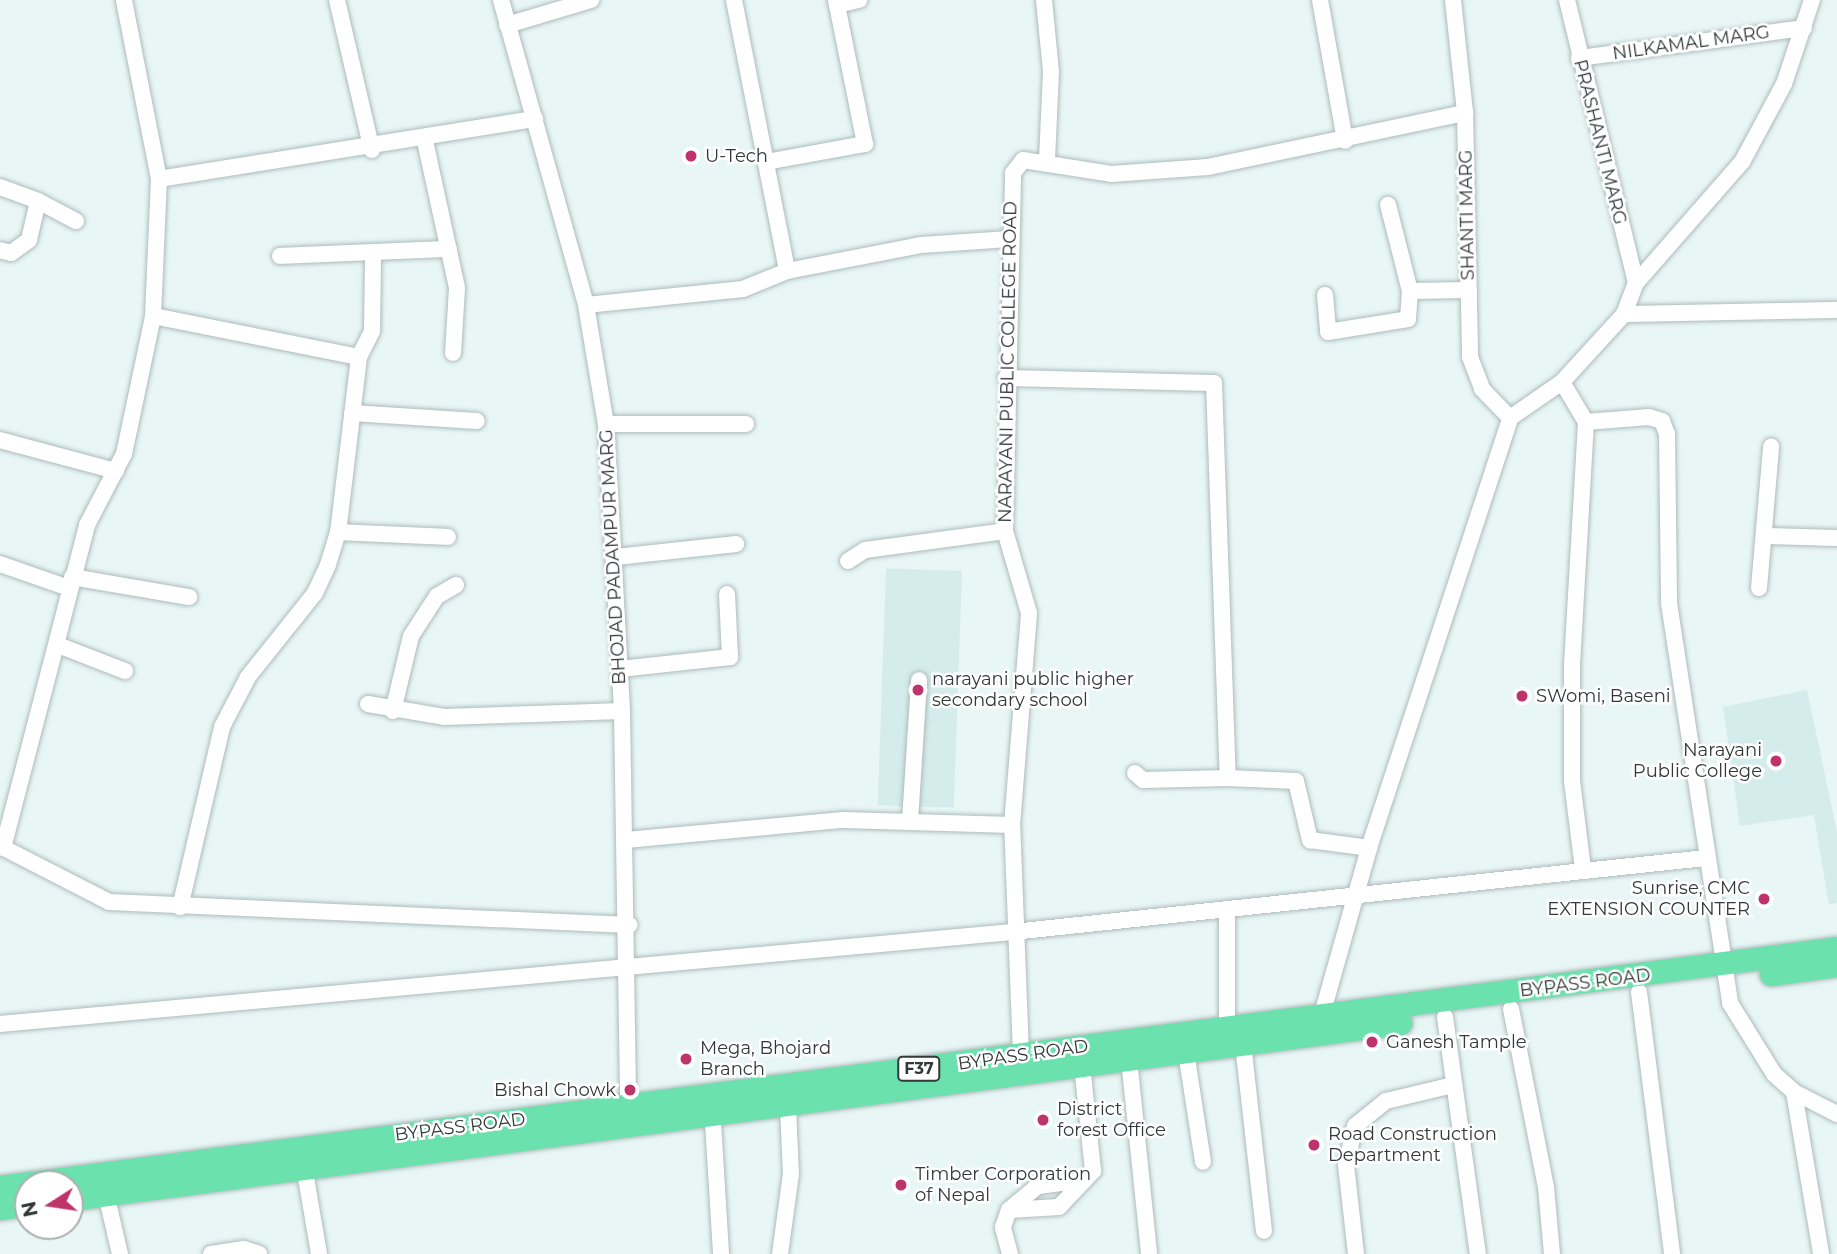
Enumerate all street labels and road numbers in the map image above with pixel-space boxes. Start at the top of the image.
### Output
street label: NILKAMAL MARG [1611,21,1771,65]
street label: PRASHANTI MARG [1569,57,1631,227]
street label: SHANTI MARG [1455,149,1479,281]
street label: NARAYANI PUBLIC COLLEGE ROAD [994,201,1022,523]
street label: BHOJAD PADAMPUR MARG [596,429,630,685]
street label: BYPASS ROAD [1518,964,1652,1002]
street label: BYPASS ROAD [956,1035,1090,1075]
road number: F37 [896,1056,942,1082]
street label: BYPASS ROAD [393,1108,527,1146]

